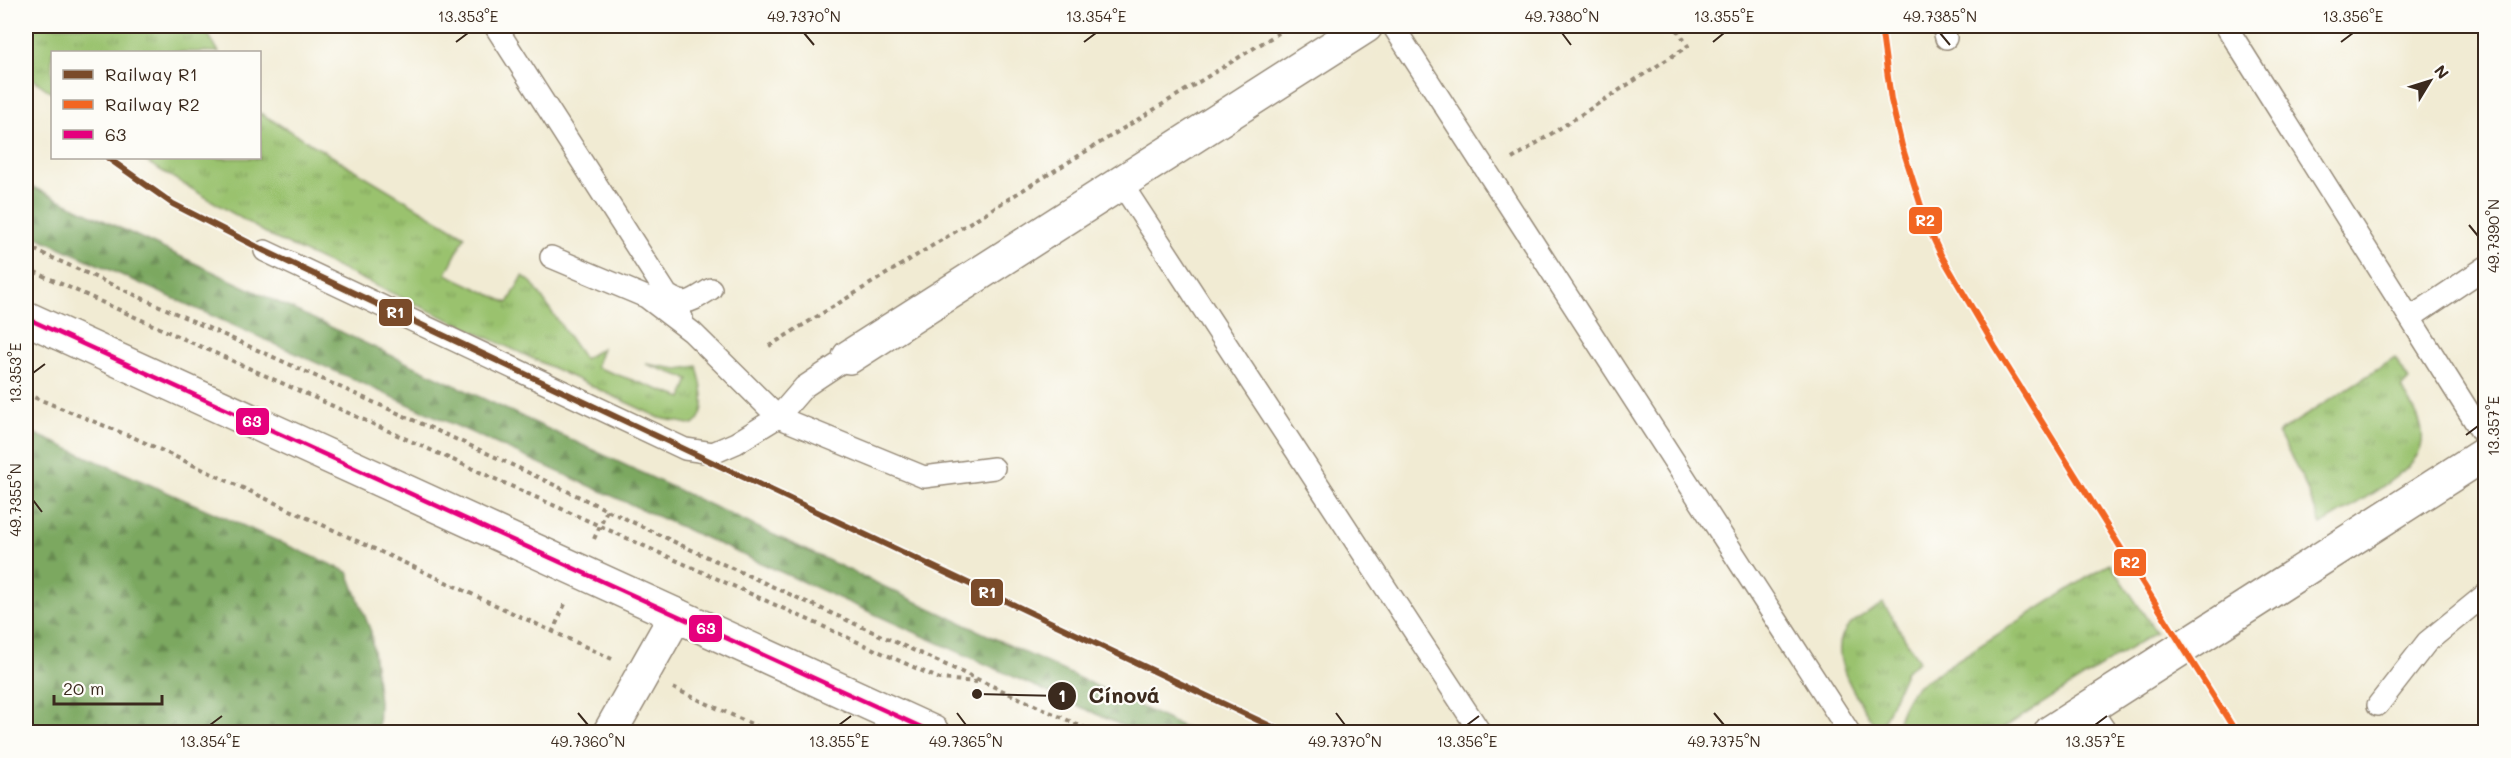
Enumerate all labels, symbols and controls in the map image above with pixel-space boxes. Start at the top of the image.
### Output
text: 13.353°E [438,6,499,26]
text: 49.7370°N [767,6,841,26]
text: 13.354°E [1066,6,1127,26]
text: 49.7380°N [1525,6,1599,26]
text: 13.355°E [1694,6,1755,26]
text: 49.7385°N [1903,6,1977,26]
text: 13.356°E [2323,6,2384,26]
legend [51,51,261,159]
north arrow [2400,51,2460,111]
text: N [2430,60,2454,83]
text: Railway R1 [105,62,198,86]
text: Railway R2 [105,92,200,116]
text: 63 [105,122,126,146]
text: 49.7390°N [2483,199,2503,273]
line badge: R2 [1908,206,1943,235]
text: R2 [1915,209,1935,230]
line badge: R1 [378,298,413,327]
text: R1 [386,301,404,322]
text: 13.353°E [5,342,25,403]
text: 13.357°E [2483,396,2503,456]
line badge: 63 [235,407,270,436]
text: 63 [242,410,262,431]
text: 49.7355°N [5,463,25,537]
line badge: R2 [2113,548,2147,577]
text: R2 [2120,551,2140,572]
line badge: R1 [970,578,1004,607]
text: R1 [978,581,996,602]
line badge: 63 [688,614,723,643]
text: 63 [696,617,716,638]
scale bar [54,668,162,706]
text: 20 m [63,676,104,700]
callout: Cínová [1047,676,1172,715]
text: Cínová [1088,681,1160,708]
text: 1 [1058,683,1066,707]
text: 13.354°E [180,731,241,751]
text: 49.7360°N [551,731,625,751]
text: 13.355°E [809,731,870,751]
text: 49.7365°N [929,731,1003,751]
text: 49.7370°N [1308,731,1382,751]
text: 13.356°E [1437,731,1498,751]
text: 49.7375°N [1687,731,1761,751]
text: 13.357°E [2065,731,2125,751]

